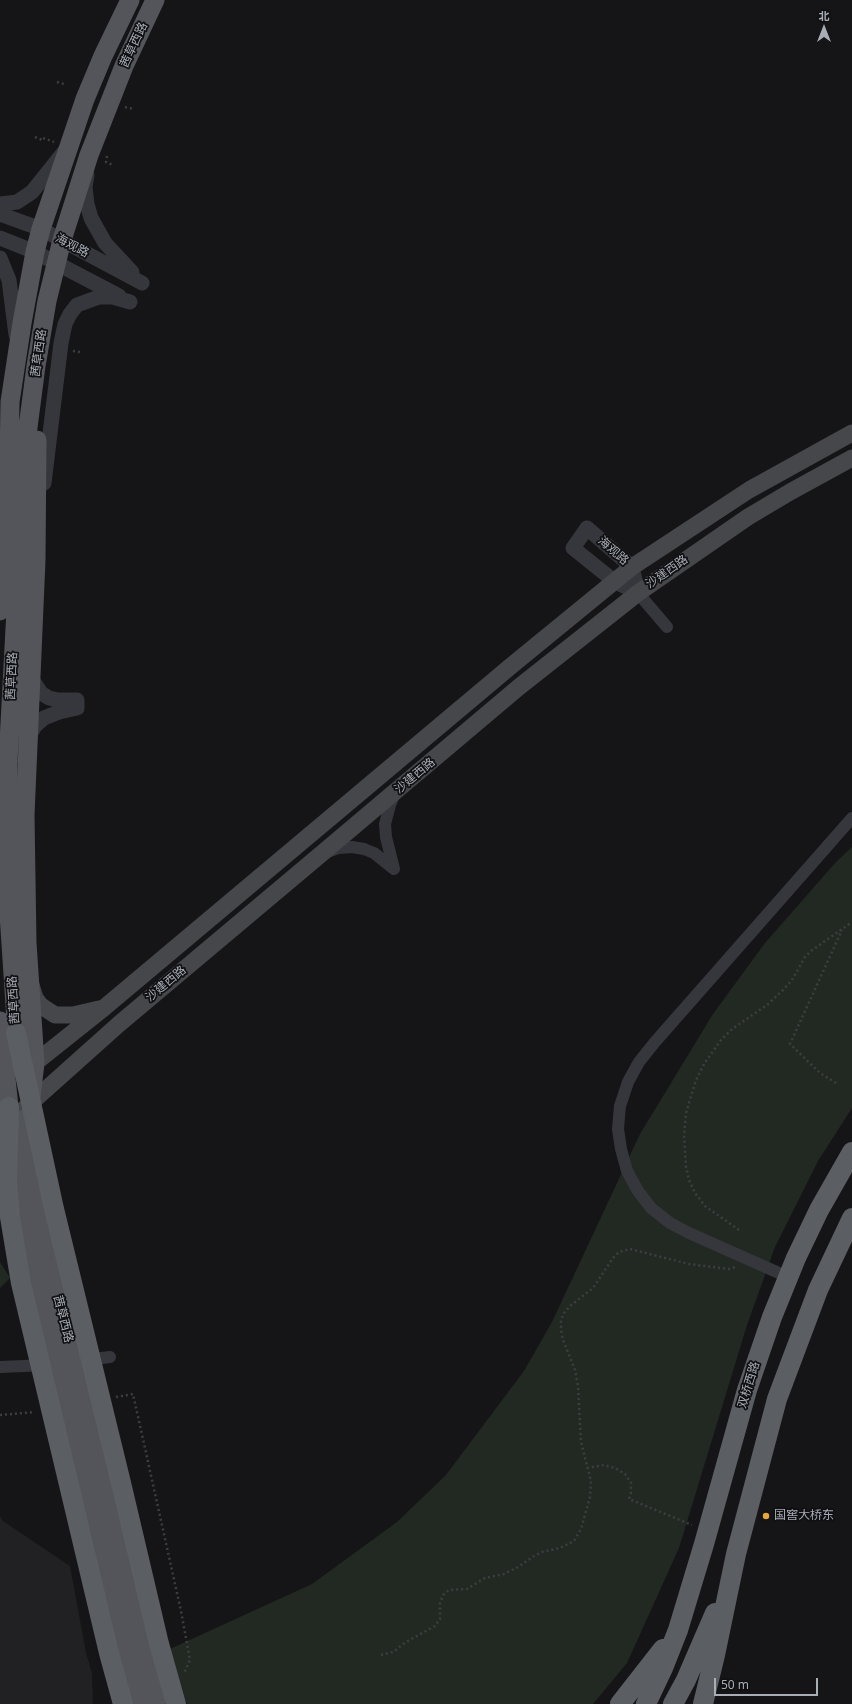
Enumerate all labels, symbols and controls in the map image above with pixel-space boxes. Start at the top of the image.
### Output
north arrow [804,8,844,48]
text: 北 [819,8,830,23]
street label: 茜草西路 [117,20,151,70]
street label: 海观路 [53,231,91,261]
street label: 茜草西路 [29,328,49,378]
street label: 海观路 [595,534,631,568]
street label: 沙建西路 [643,552,691,592]
street label: 茜草西路 [4,652,20,700]
street label: 沙建西路 [392,755,438,797]
street label: 沙建西路 [143,963,189,1005]
street label: 茜草西路 [5,976,23,1024]
street label: 茜草西路 [50,1294,76,1344]
street label: 双桥西路 [735,1360,763,1410]
place label: 国窖大桥东 [774,1509,834,1523]
marker: 国窖大桥东 [761,1511,771,1521]
scale bar [716,1670,820,1696]
text: 50 m [721,1676,749,1693]

